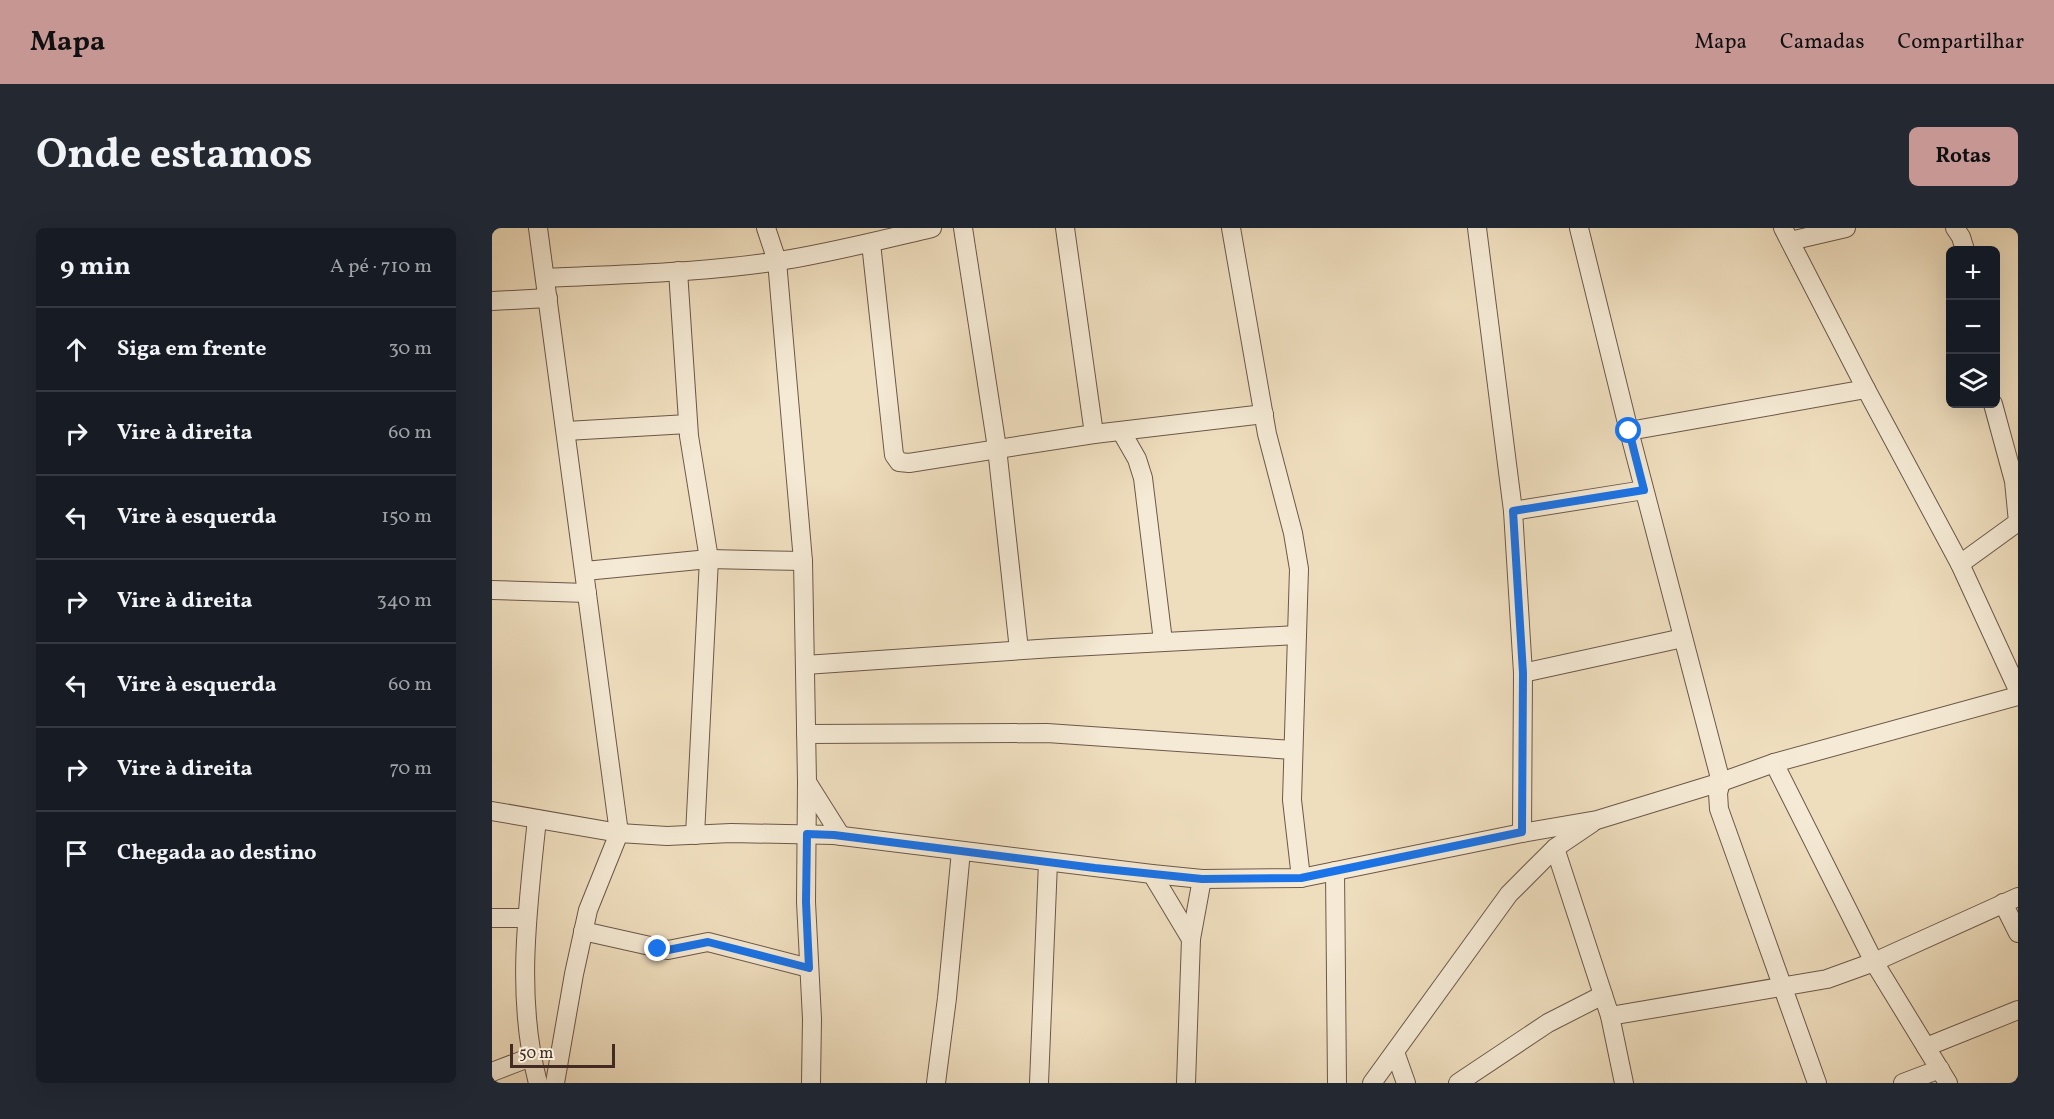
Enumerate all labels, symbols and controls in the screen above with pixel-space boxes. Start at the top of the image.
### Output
text: Mapa [30,23,105,62]
text: Mapa [1694,28,1747,57]
text: Camadas [1780,28,1864,57]
text: Compartilhar [1897,28,2024,57]
text: Onde estamos [36,127,312,186]
button: Rotas [1909,127,2018,186]
map controls [1946,246,2000,408]
button: + [1946,246,2000,300]
text: 9 min [60,249,131,285]
text: A pé · 710 m [330,253,432,281]
button: − [1946,300,2000,354]
icon: ahead [60,333,93,366]
text: Siga em frente [117,334,267,365]
text: 30 m [388,335,432,363]
button: layers [1946,354,2000,408]
icon: right [60,417,93,450]
route start [1615,417,1641,443]
text: Vire à direita [117,418,253,449]
text: 60 m [388,419,432,447]
icon: left [60,501,93,534]
text: Vire à esquerda [117,502,277,533]
text: 150 m [381,503,432,531]
icon: right [60,585,93,618]
text: Vire à direita [117,586,253,617]
text: 340 m [376,587,432,615]
icon: left [60,669,93,702]
text: Vire à esquerda [117,670,277,701]
text: 60 m [388,671,432,699]
icon: right [60,753,93,786]
text: Vire à direita [117,754,253,785]
text: 70 m [389,755,432,783]
icon: arrive [60,837,93,870]
text: Chegada ao destino [117,838,317,869]
route end [644,935,670,961]
scale bar [510,1041,615,1068]
text: 50 m [519,1043,553,1065]

